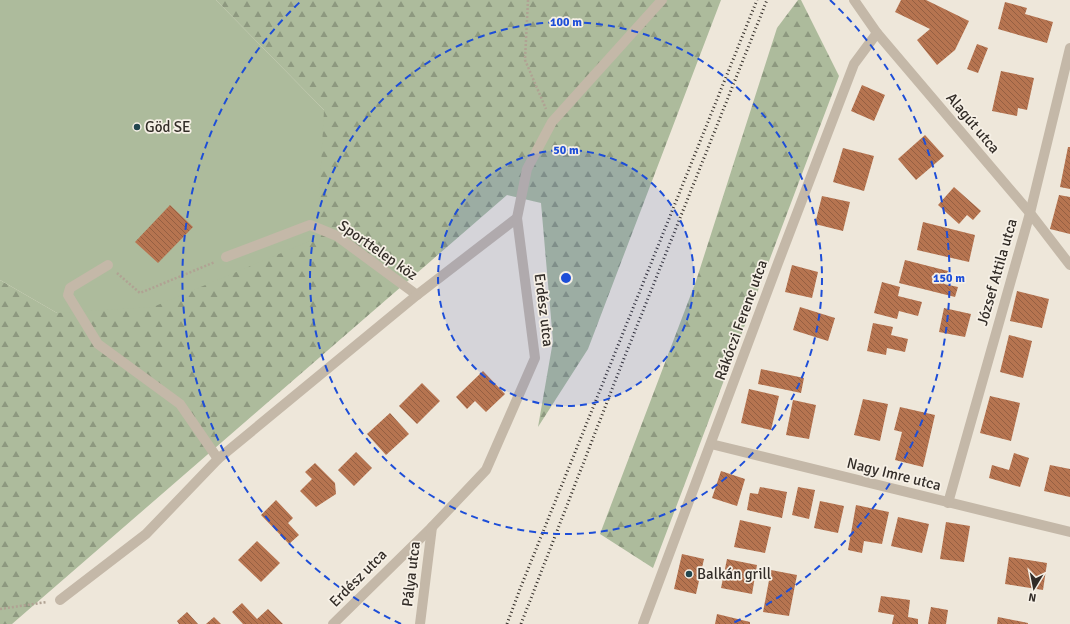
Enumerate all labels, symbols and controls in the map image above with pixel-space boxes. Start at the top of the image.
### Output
text: 100 m [550,15,582,30]
street label: Alagút utca [942,89,1004,157]
place label: Göd SE [145,118,191,136]
marker: Göd SE [132,122,142,132]
text: 50 m [553,143,579,158]
street label: Sporttelep köz [335,216,421,284]
street label: József Attila utca [973,216,1021,328]
street label: Rákóczi Ferenc utca [711,257,771,383]
centre of rings [559,271,573,285]
text: 150 m [933,271,965,286]
street label: Erdész utca [531,272,557,348]
street label: Nagy Imre utca [845,454,943,494]
street label: Pálya utca [398,540,424,608]
street label: Erdész utca [326,546,390,610]
place label: Balkán grill [697,565,771,583]
north arrow [1014,568,1054,608]
marker: Balkán grill [684,569,694,579]
text: N [1027,590,1037,604]

